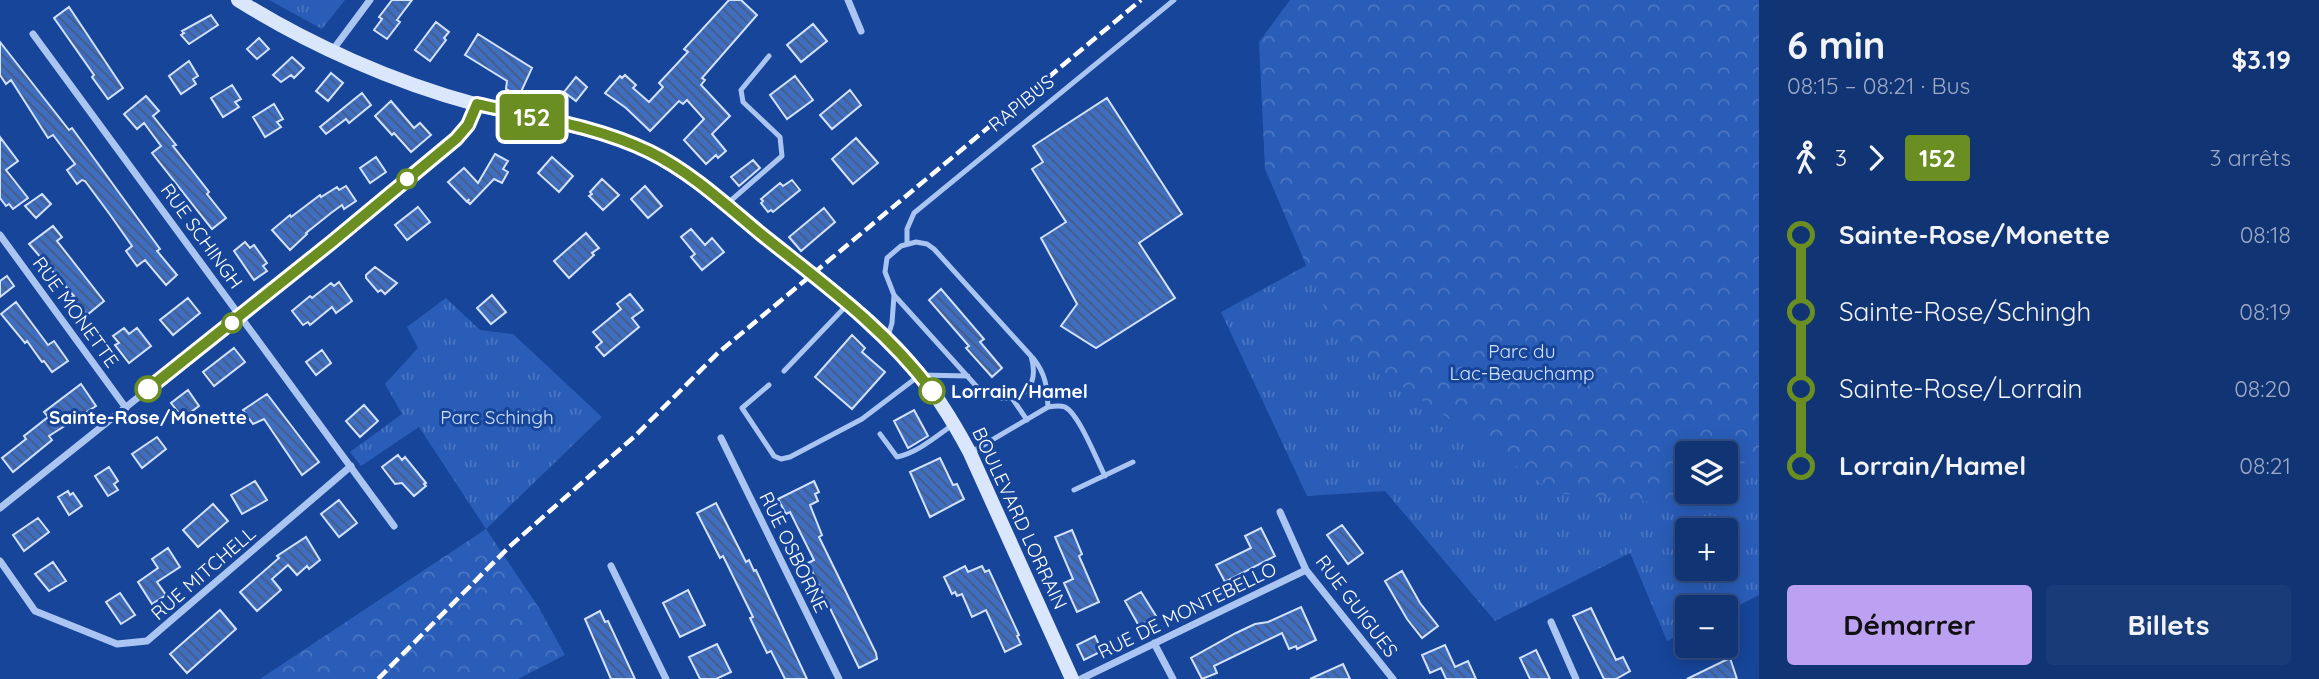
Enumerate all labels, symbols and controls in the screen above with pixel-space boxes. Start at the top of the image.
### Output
text: 6 min [1787,21,1885,69]
text: $3.19 [2231,43,2291,76]
street label: RAPIBUS [983,69,1059,137]
text: 08:15 – 08:21 · Bus [1787,71,1970,100]
line badge: 152 [492,94,572,140]
text: 152 [514,102,550,132]
icon: walk [1787,139,1825,177]
icon: forward [1857,139,1895,177]
text: 3 [1835,143,1847,172]
text: 152 [1919,143,1956,173]
text: 3 arrêts [2209,143,2291,172]
unlabelled marker [397,169,417,189]
street label: RUE SCHINGH [156,179,248,293]
text: Sainte-Rose/Monette [1839,218,2110,251]
text: 08:18 [2240,220,2291,249]
street label: RUE MONETTE [28,252,124,372]
text: Sainte-Rose/Schingh [1839,295,2091,328]
text: 08:19 [2239,297,2291,326]
unlabelled marker [222,313,242,333]
park label: Parc du Lac-Beauchamp [1449,339,1595,385]
text: Sainte-Rose/Lorrain [1839,372,2083,405]
text: 08:20 [2234,374,2291,403]
marker: Sainte-Rose/Monette [135,376,161,402]
marker: Lorrain/Hamel [919,378,945,404]
place label: Lorrain/Hamel [951,379,1088,403]
place label: Sainte-Rose/Monette [49,405,247,429]
park label: Parc Schingh [440,405,554,429]
street label: BOULEVARD LORRAIN [967,423,1073,613]
map controls [1675,441,1738,658]
button: layers [1675,441,1738,504]
text: Lorrain/Hamel [1839,449,2026,482]
text: 08:21 [2239,451,2291,480]
street label: RUE OSBORNE [754,488,834,616]
button: + [1675,518,1738,581]
street label: RUE MITCHELL [146,521,260,625]
street label: RUE GUIGUES [1311,550,1403,662]
street label: RUE DE MONTEBELLO [1094,556,1280,664]
button: Démarrer [1787,585,2032,665]
button: Billets [2046,585,2291,665]
button: − [1675,595,1738,658]

